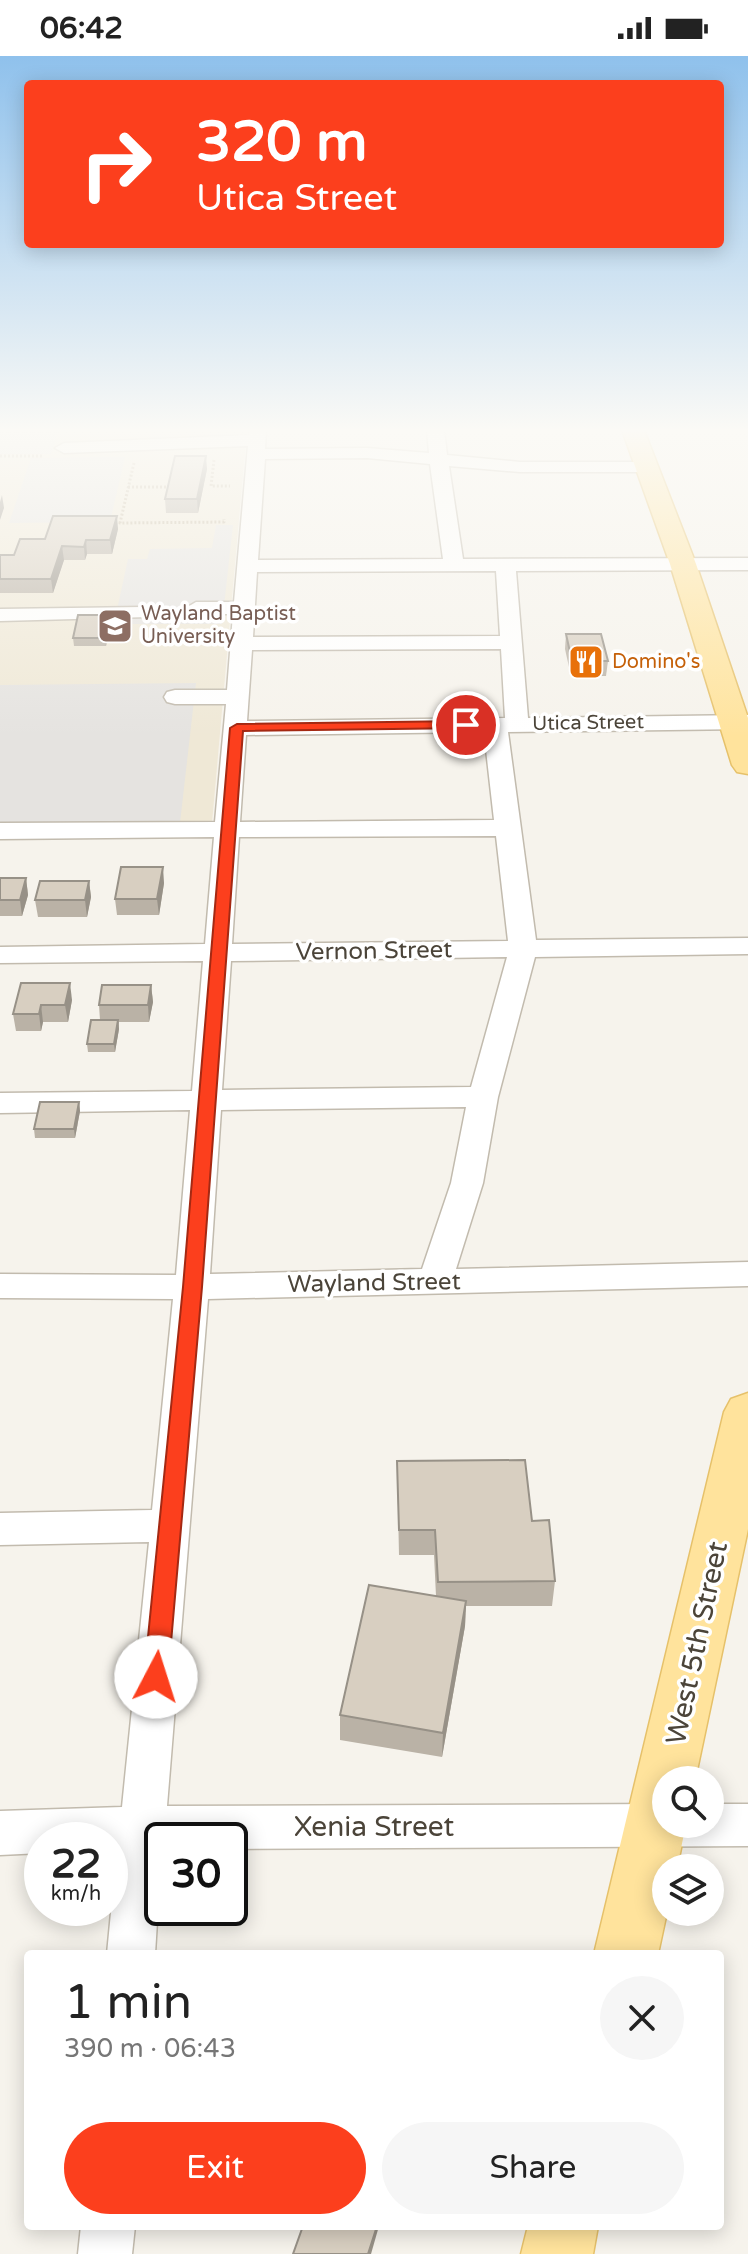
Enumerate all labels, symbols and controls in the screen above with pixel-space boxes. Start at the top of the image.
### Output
text: 06:42 [40,10,123,47]
text: 320 m [196,109,367,176]
icon: right [64,112,168,216]
text: Utica Street [196,177,397,220]
place label: Wayland Baptist University [141,602,296,649]
school or university icon: Wayland Baptist University [96,607,134,645]
restaurant icon: Domino's [567,643,605,681]
place label: Domino's [612,650,700,674]
pin [432,691,500,759]
icon: arrive [444,703,488,747]
street label: Utica Street [532,710,644,736]
street label: Vernon Street [295,935,453,967]
street label: Wayland Street [287,1267,461,1299]
street label: West 5th Street [659,1538,735,1748]
position arrow [114,1635,198,1719]
map controls [652,1766,724,1926]
button: search [652,1766,724,1838]
street label: Xenia Street [294,1810,455,1844]
speed limit sign: 30 [144,1822,248,1926]
text: 22 [51,1840,101,1888]
button: layers [652,1854,724,1926]
text: km/h [51,1882,101,1906]
text: 1 min [64,1974,192,2032]
button: close [600,1976,684,2060]
text: 390 m · 06:43 [64,2033,236,2064]
button: Exit [64,2122,366,2214]
button: Share [382,2122,684,2214]

